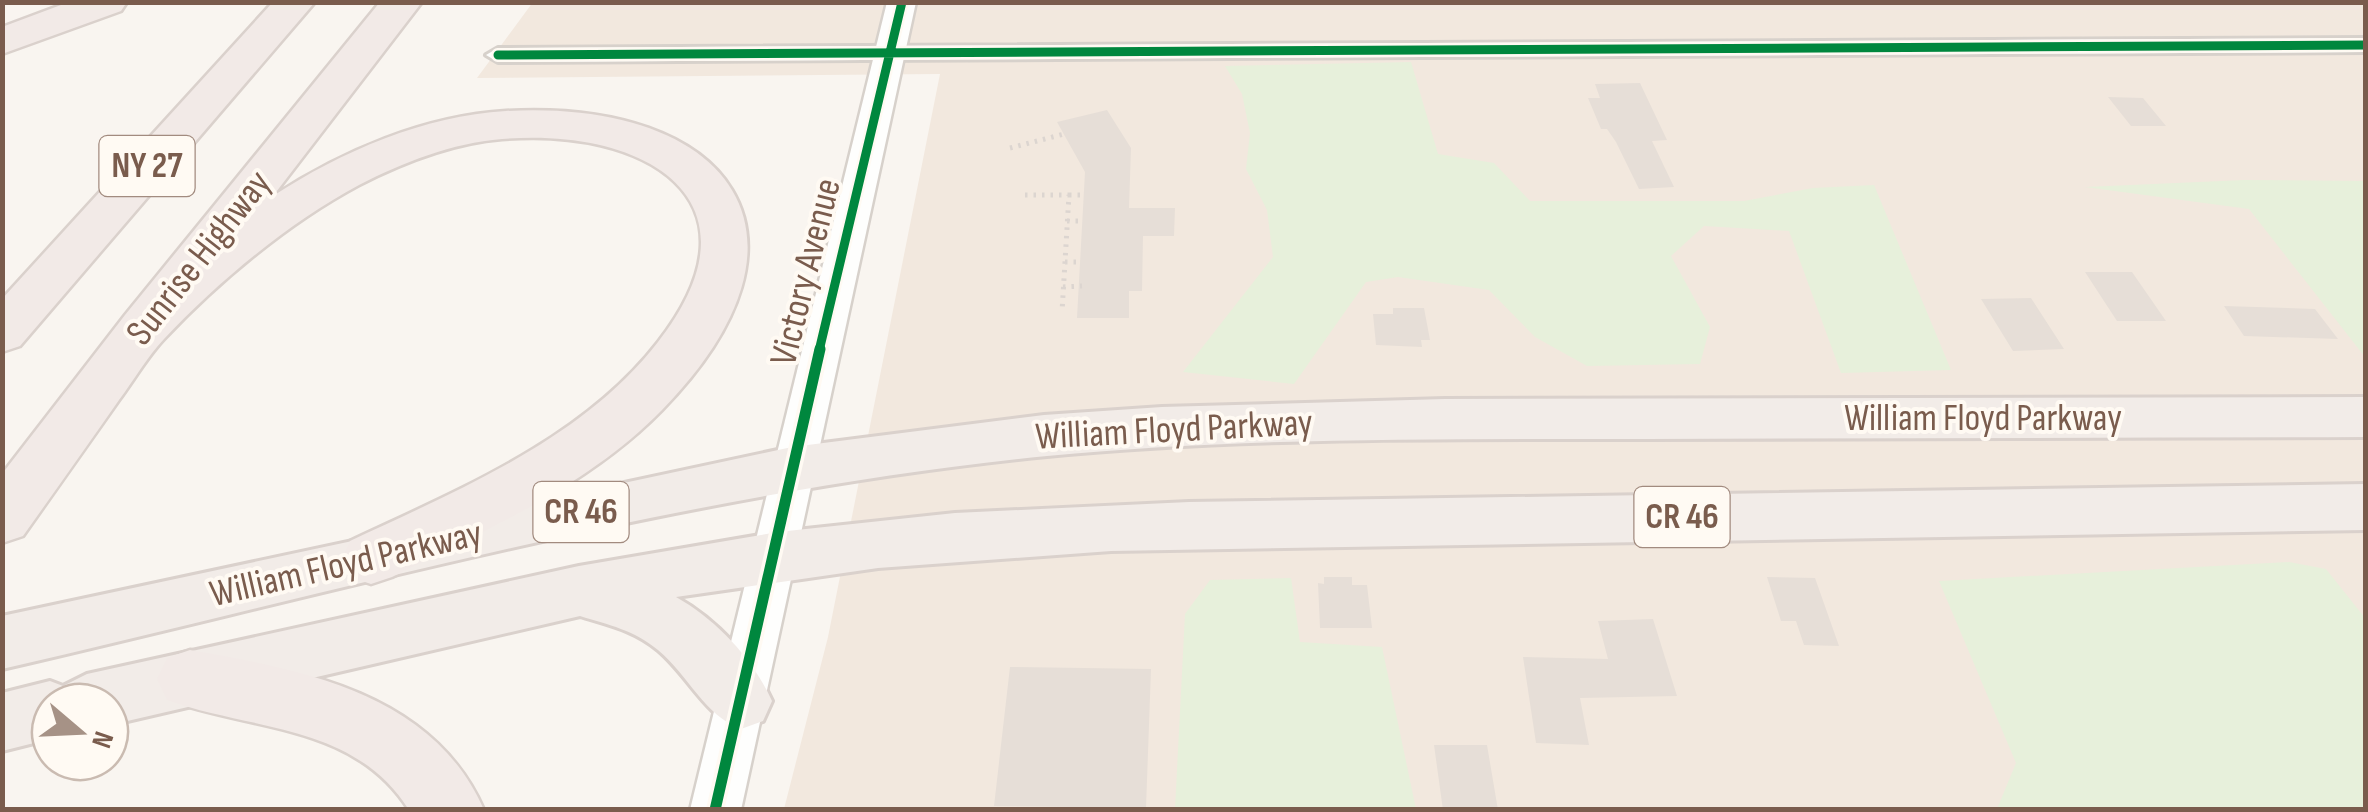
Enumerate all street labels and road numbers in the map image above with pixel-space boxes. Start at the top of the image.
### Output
road number: NY 27 [100,136,194,196]
street label: Sunrise Highway [117,162,281,354]
street label: Victory Avenue [761,174,851,370]
street label: William Floyd Parkway [1844,396,2122,441]
street label: William Floyd Parkway [1034,400,1314,460]
road number: CR 46 [534,482,628,542]
road number: CR 46 [1634,487,1730,547]
street label: William Floyd Parkway [206,511,487,617]

